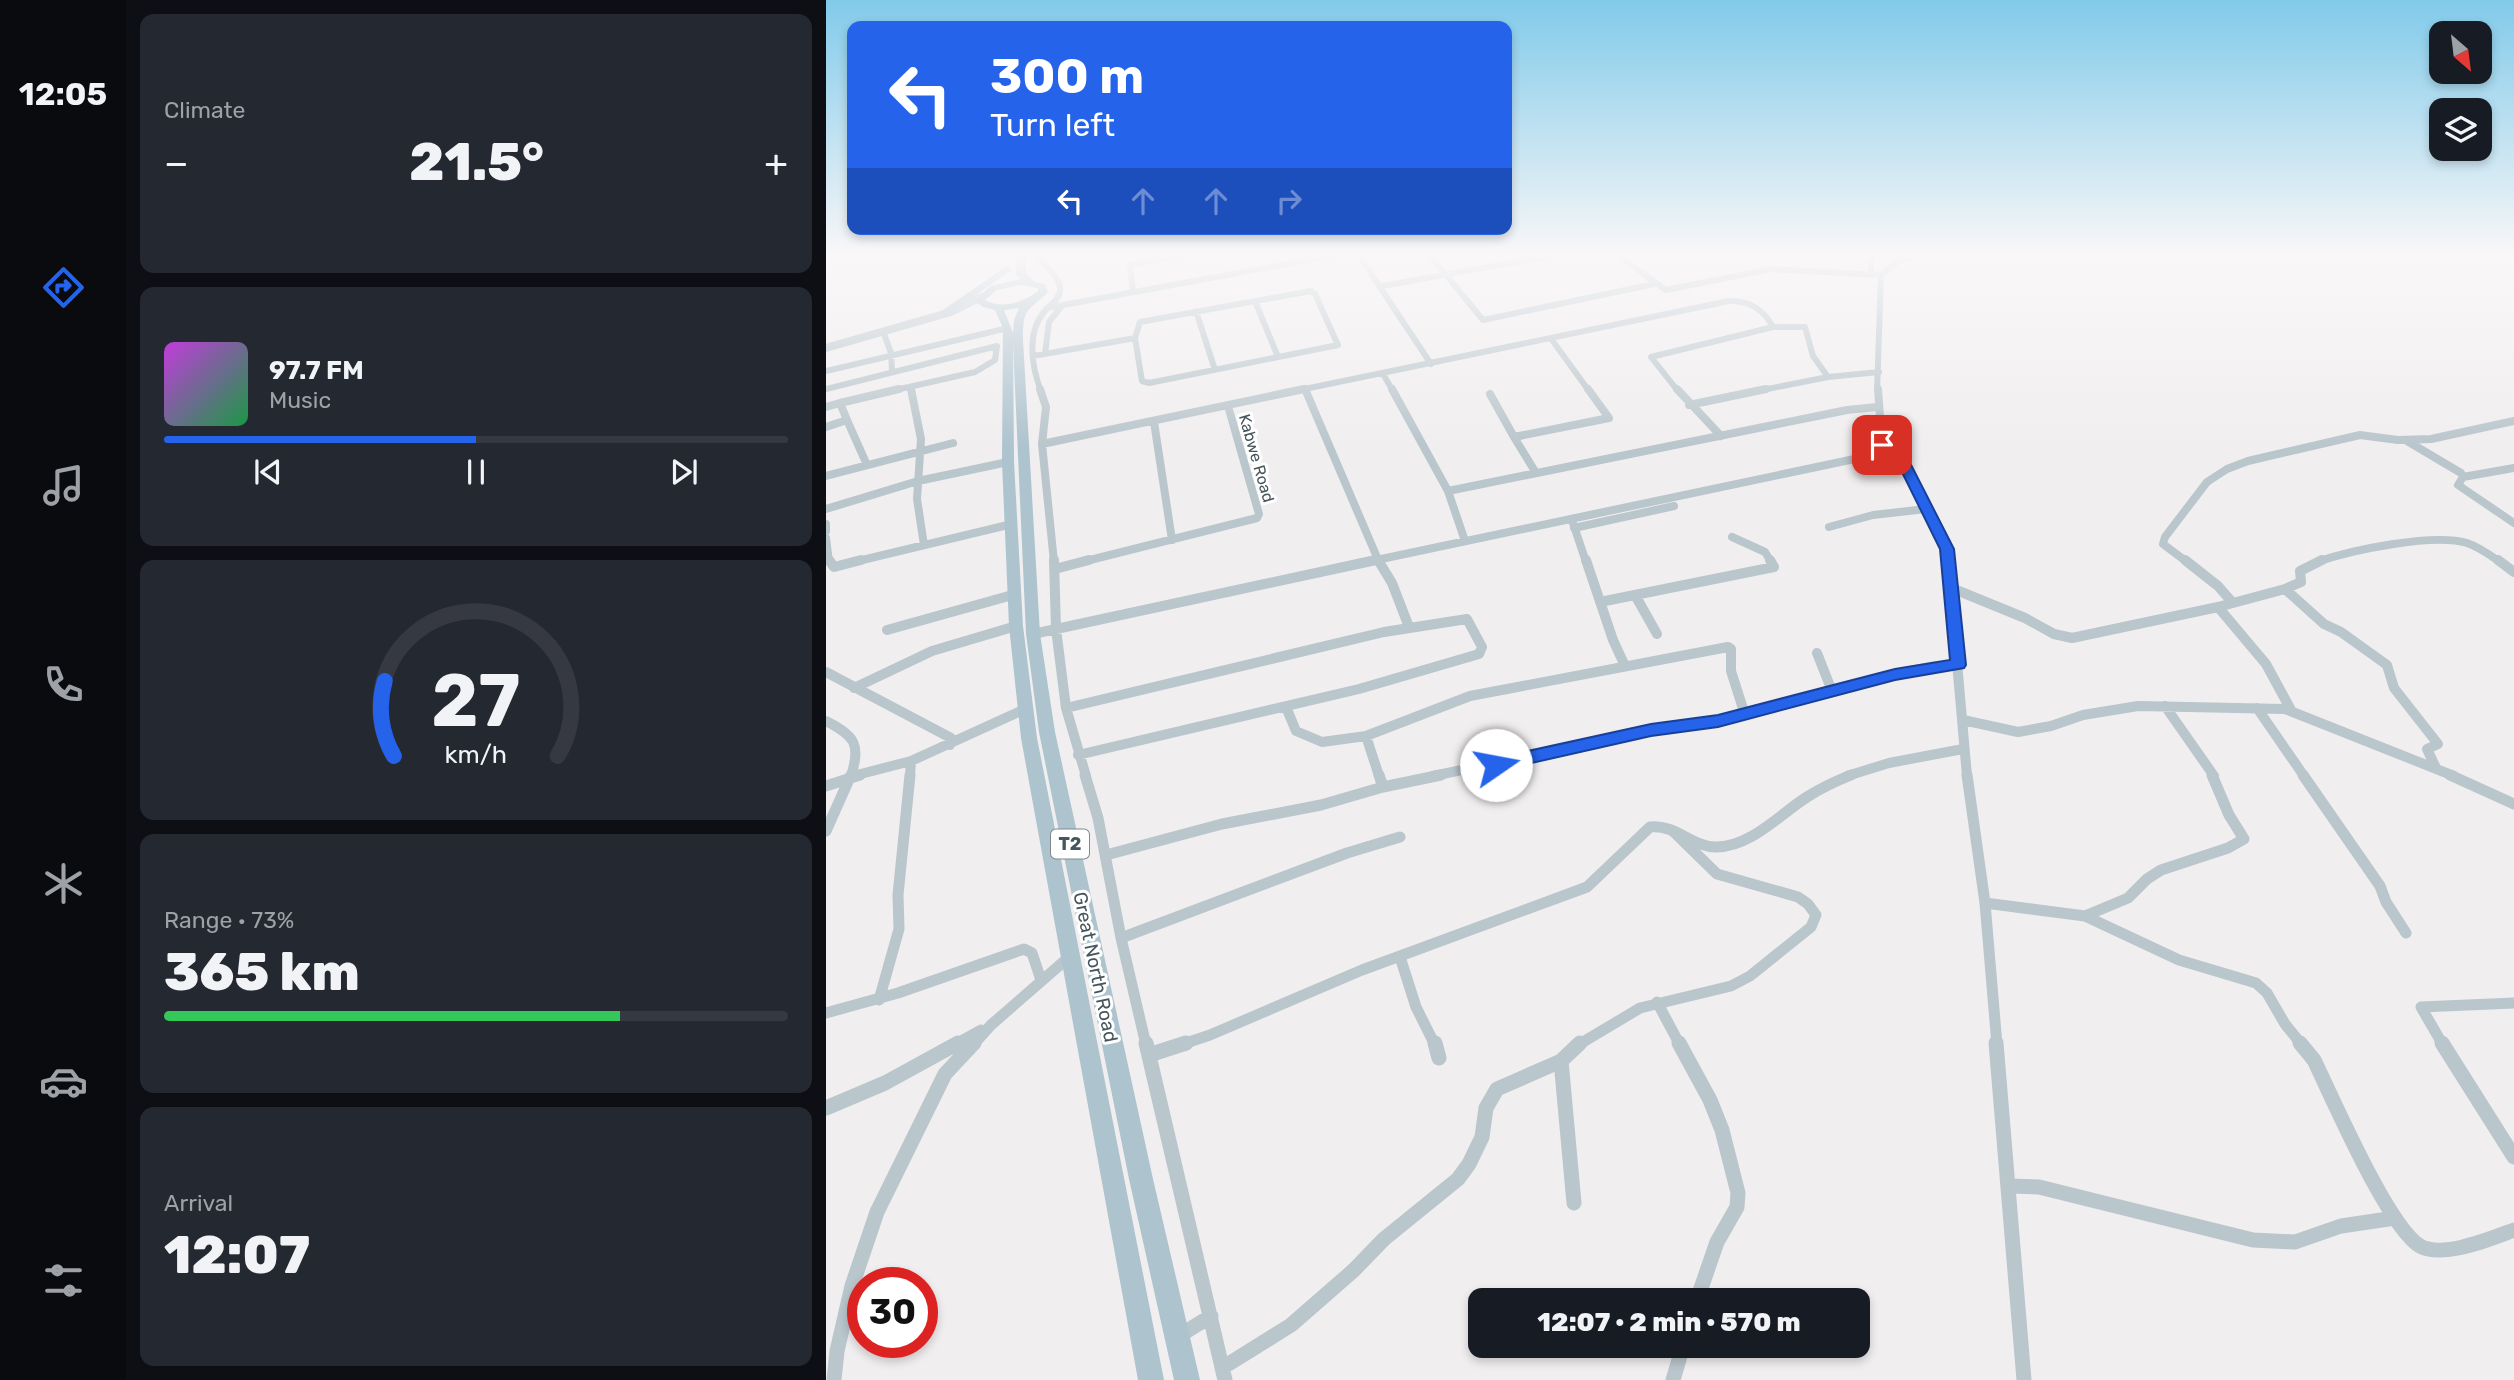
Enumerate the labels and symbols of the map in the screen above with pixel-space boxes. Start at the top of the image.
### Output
north arrow [2429,21,2492,84]
street label: Kabwe Road [1235,412,1278,505]
pin [1852,415,1912,475]
position arrow [1459,728,1533,802]
road number: T2 [1051,830,1089,858]
street label: Great North Road [1068,890,1123,1044]
speed limit sign: 30 [847,1267,938,1358]

